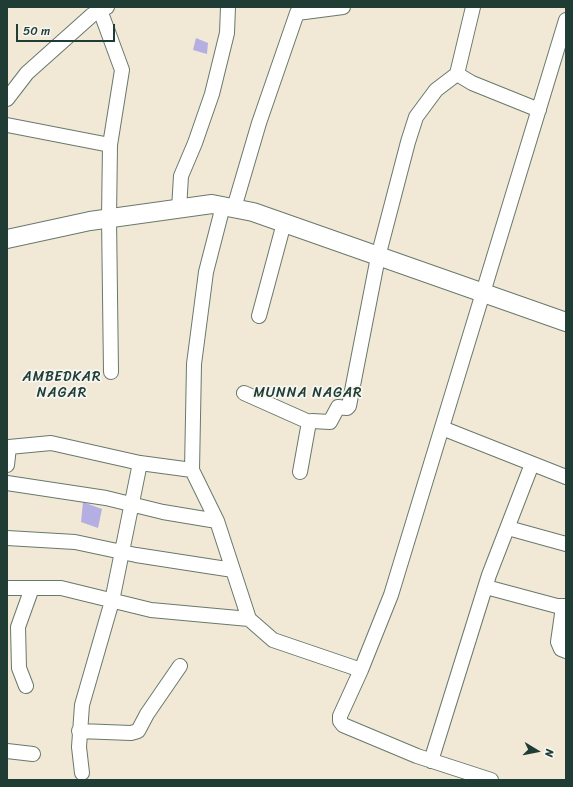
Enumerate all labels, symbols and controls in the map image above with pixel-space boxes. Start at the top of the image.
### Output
scale bar [18,16,117,42]
text: 50 m [23,20,50,42]
district label: AMBEDKAR NAGAR [22,369,102,402]
district label: MUNNA NAGAR [253,385,363,401]
north arrow [517,731,557,771]
text: N [539,748,559,759]

